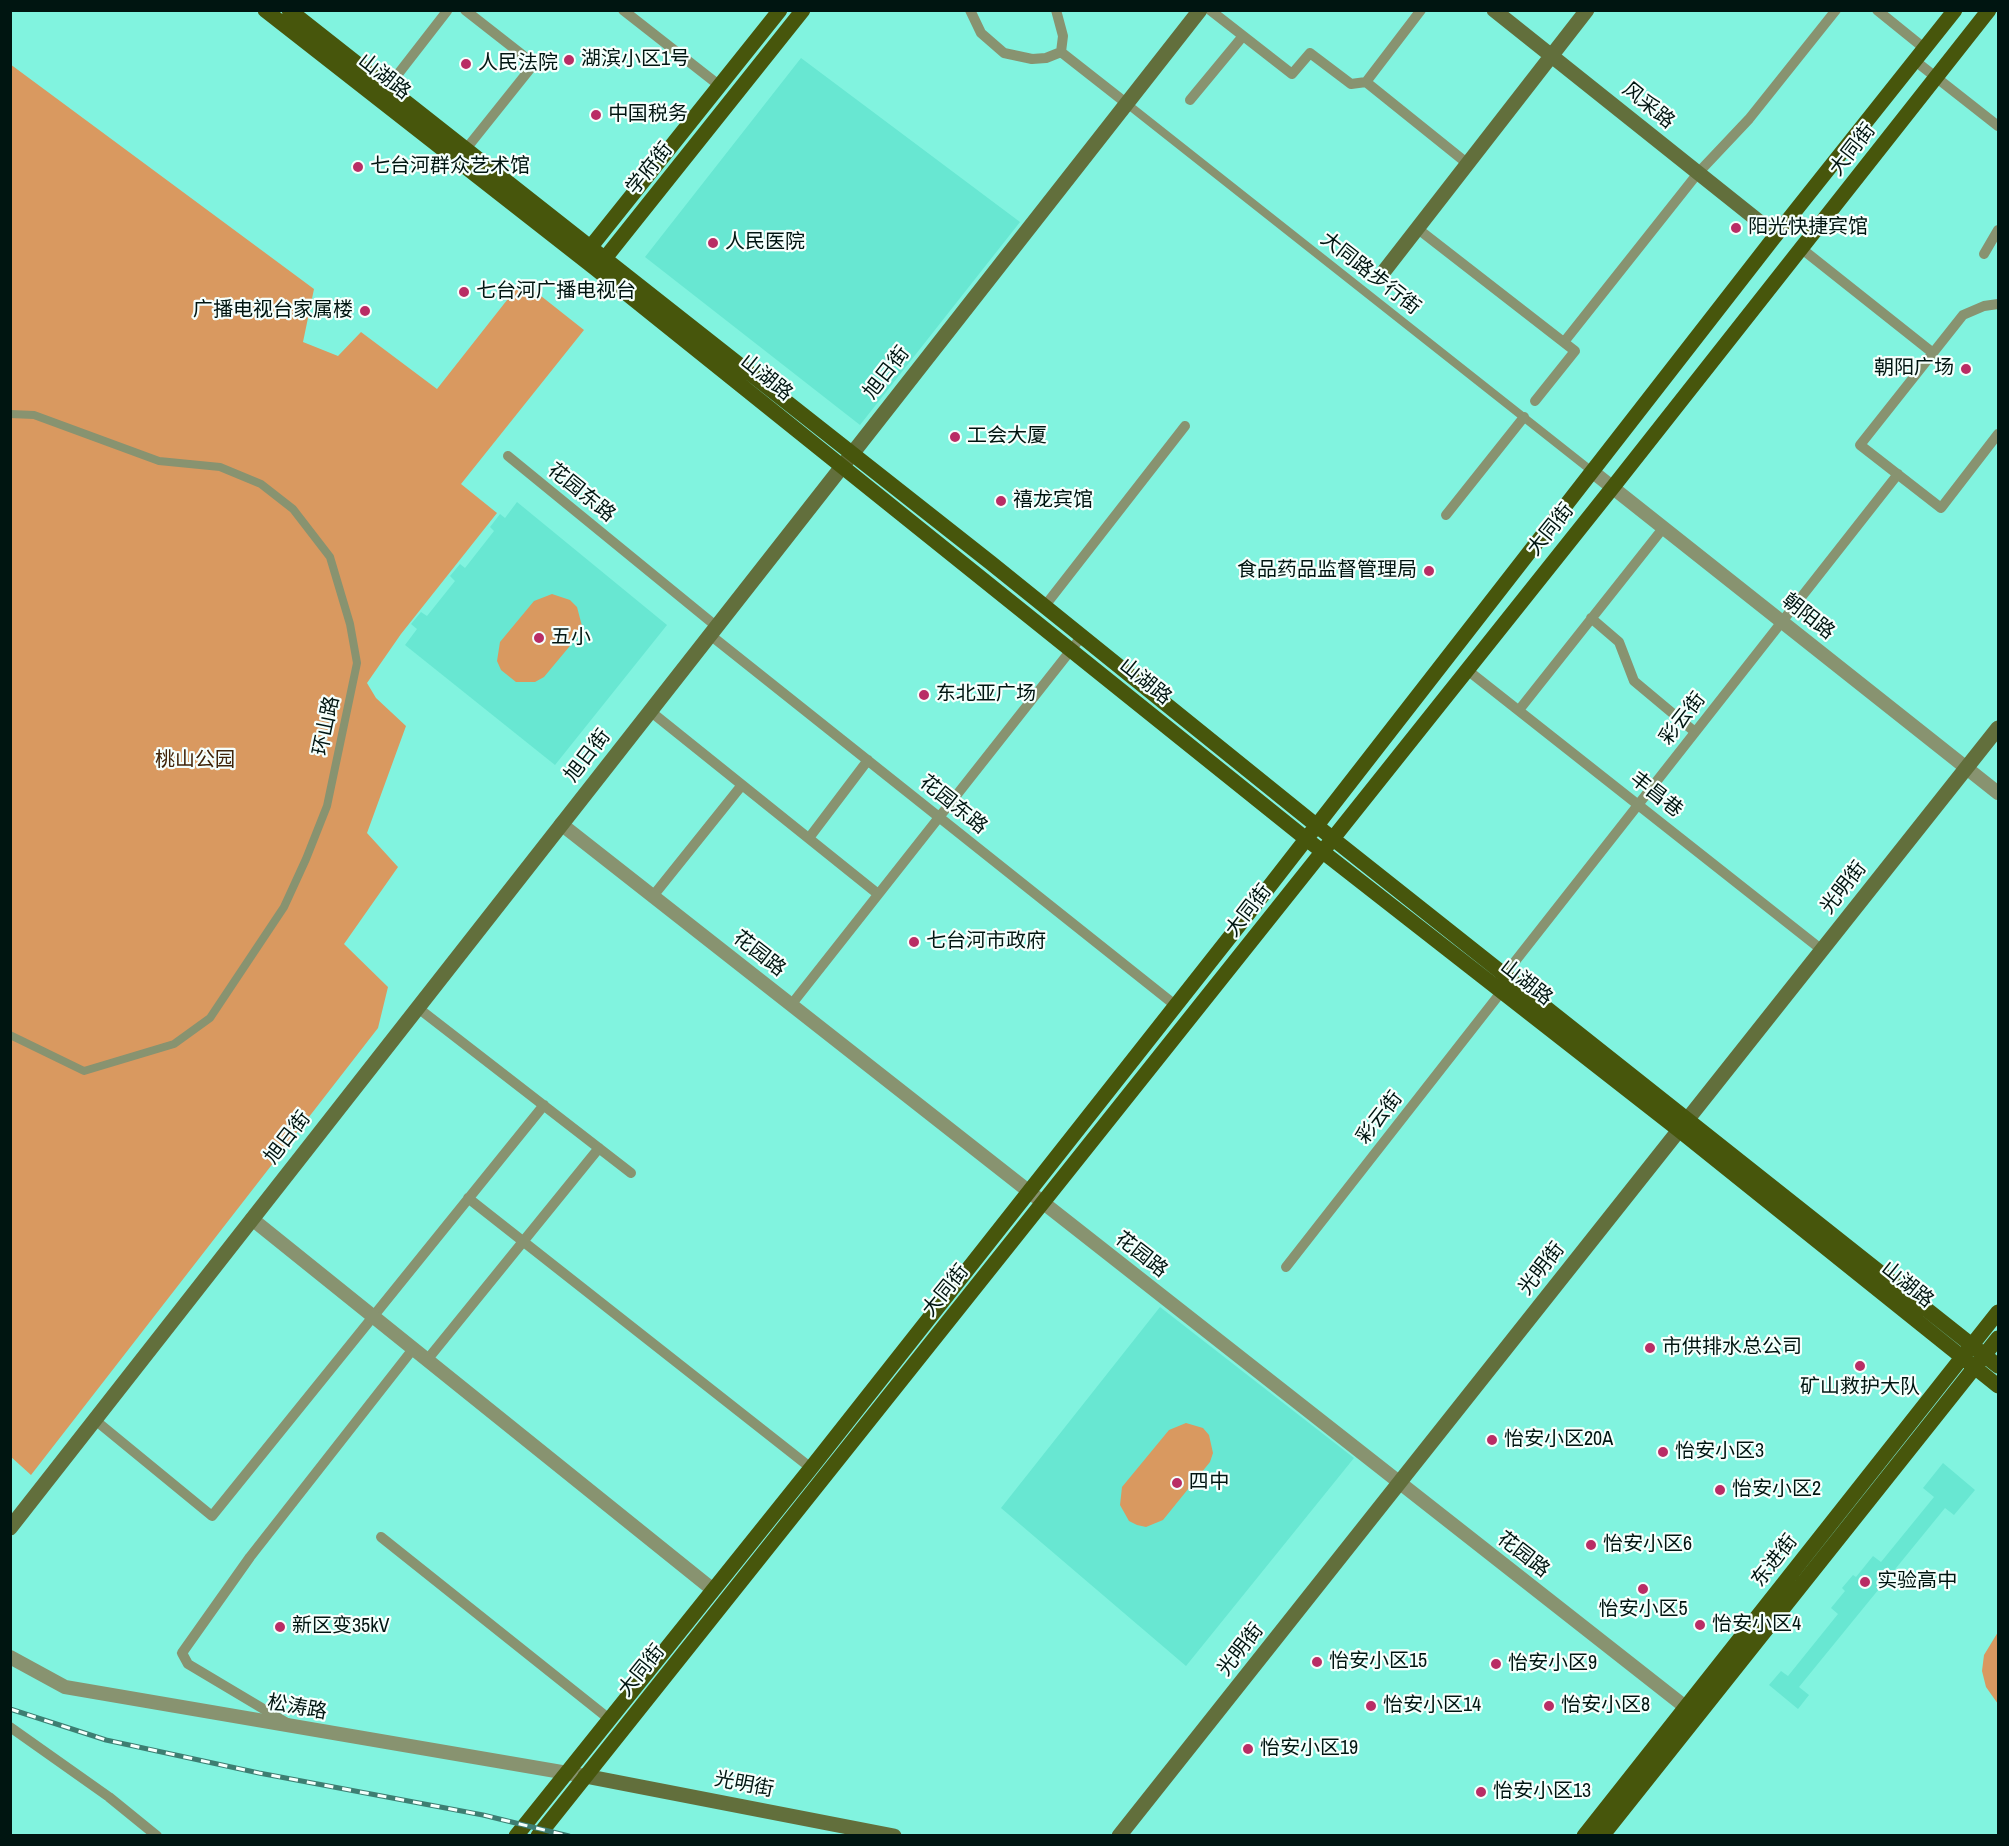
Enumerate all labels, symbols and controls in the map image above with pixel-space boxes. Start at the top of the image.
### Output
place label: 湖滨小区1号 [581,48,690,72]
street label: 山湖路 [353,49,415,105]
place label: 人民法院 [478,52,558,76]
marker: 湖滨小区1号 [562,53,576,67]
marker: 人民法院 [459,57,473,71]
street label: 风采路 [1617,78,1679,134]
place label: 中国税务 [608,103,688,127]
marker: 中国税务 [589,108,603,122]
street label: 大同街 [1825,119,1881,181]
street label: 学府街 [622,138,678,200]
place label: 七台河群众艺术馆 [370,155,530,179]
marker: 七台河群众艺术馆 [351,160,365,174]
place label: 阳光快捷宾馆 [1748,216,1868,240]
marker: 阳光快捷宾馆 [1729,221,1743,235]
street label: 大同路步行街 [1315,228,1425,320]
place label: 人民医院 [725,231,805,255]
marker: 人民医院 [706,236,720,250]
place label: 七台河广播电视台 [476,280,636,304]
marker: 七台河广播电视台 [457,285,471,299]
place label: 广播电视台家属楼 [193,299,353,323]
marker: 广播电视台家属楼 [358,304,372,318]
street label: 旭日街 [859,342,915,404]
street label: 山湖路 [735,350,797,406]
place label: 朝阳广场 [1874,357,1954,381]
marker: 朝阳广场 [1959,362,1973,376]
place label: 工会大厦 [967,425,1047,449]
marker: 工会大厦 [948,430,962,444]
street label: 花园东路 [542,459,620,527]
place label: 禧龙宾馆 [1013,489,1093,513]
marker: 禧龙宾馆 [994,494,1008,508]
street label: 大同街 [1523,499,1579,561]
place label: 食品药品监督管理局 [1237,559,1417,583]
marker: 食品药品监督管理局 [1422,564,1436,578]
street label: 朝阳路 [1777,589,1839,645]
place label: 五小 [551,626,591,650]
marker: 五小 [532,631,546,645]
street label: 山湖路 [1114,654,1176,710]
place label: 东北亚广场 [936,683,1036,707]
marker: 东北亚广场 [917,688,931,702]
street label: 彩云街 [1655,688,1711,750]
street label: 环山路 [309,694,345,758]
street label: 旭日街 [560,725,616,787]
park label: 桃山公园 [155,749,235,773]
street label: 丰昌巷 [1625,767,1687,823]
street label: 花园东路 [914,771,992,839]
street label: 光明街 [1816,857,1872,919]
street label: 大同街 [1221,880,1277,942]
street label: 花园路 [728,926,790,982]
place label: 七台河市政府 [926,930,1046,954]
marker: 七台河市政府 [907,935,921,949]
street label: 山湖路 [1495,955,1557,1011]
street label: 彩云街 [1352,1087,1408,1149]
street label: 旭日街 [260,1107,316,1169]
street label: 花园路 [1110,1227,1172,1283]
street label: 光明街 [1514,1238,1570,1300]
street label: 山湖路 [1876,1257,1938,1313]
street label: 大同街 [918,1260,974,1322]
place label: 市供排水总公司 [1662,1336,1802,1360]
marker: 市供排水总公司 [1643,1341,1657,1355]
marker: 矿山救护大队 [1853,1359,1867,1373]
place label: 矿山救护大队 [1800,1376,1920,1400]
place label: 怡安小区20A [1504,1428,1613,1452]
marker: 怡安小区20A [1485,1433,1499,1447]
place label: 怡安小区3 [1675,1440,1764,1464]
marker: 怡安小区3 [1656,1445,1670,1459]
place label: 四中 [1189,1471,1229,1495]
marker: 四中 [1170,1476,1184,1490]
place label: 怡安小区2 [1732,1478,1821,1502]
marker: 怡安小区2 [1713,1483,1727,1497]
street label: 花园路 [1492,1527,1554,1583]
street label: 东进街 [1747,1530,1803,1592]
place label: 怡安小区6 [1603,1533,1692,1557]
marker: 怡安小区6 [1584,1538,1598,1552]
place label: 实验高中 [1877,1570,1957,1594]
marker: 实验高中 [1858,1575,1872,1589]
marker: 怡安小区5 [1636,1582,1650,1596]
place label: 怡安小区5 [1598,1598,1688,1622]
place label: 怡安小区4 [1712,1613,1801,1637]
place label: 新区变35kV [292,1615,389,1639]
marker: 怡安小区4 [1693,1618,1707,1632]
street label: 光明街 [1213,1619,1269,1681]
marker: 新区变35kV [273,1620,287,1634]
street label: 大同街 [614,1640,670,1702]
place label: 怡安小区15 [1329,1650,1427,1674]
place label: 怡安小区9 [1508,1652,1597,1676]
marker: 怡安小区15 [1310,1655,1324,1669]
marker: 怡安小区9 [1489,1657,1503,1671]
street label: 松涛路 [265,1691,329,1725]
place label: 怡安小区14 [1383,1694,1481,1718]
place label: 怡安小区8 [1561,1694,1650,1718]
marker: 怡安小区14 [1364,1699,1378,1713]
marker: 怡安小区8 [1542,1699,1556,1713]
place label: 怡安小区19 [1260,1737,1358,1761]
marker: 怡安小区19 [1241,1742,1255,1756]
street label: 光明街 [712,1767,776,1803]
place label: 怡安小区13 [1493,1780,1591,1804]
marker: 怡安小区13 [1474,1785,1488,1799]

